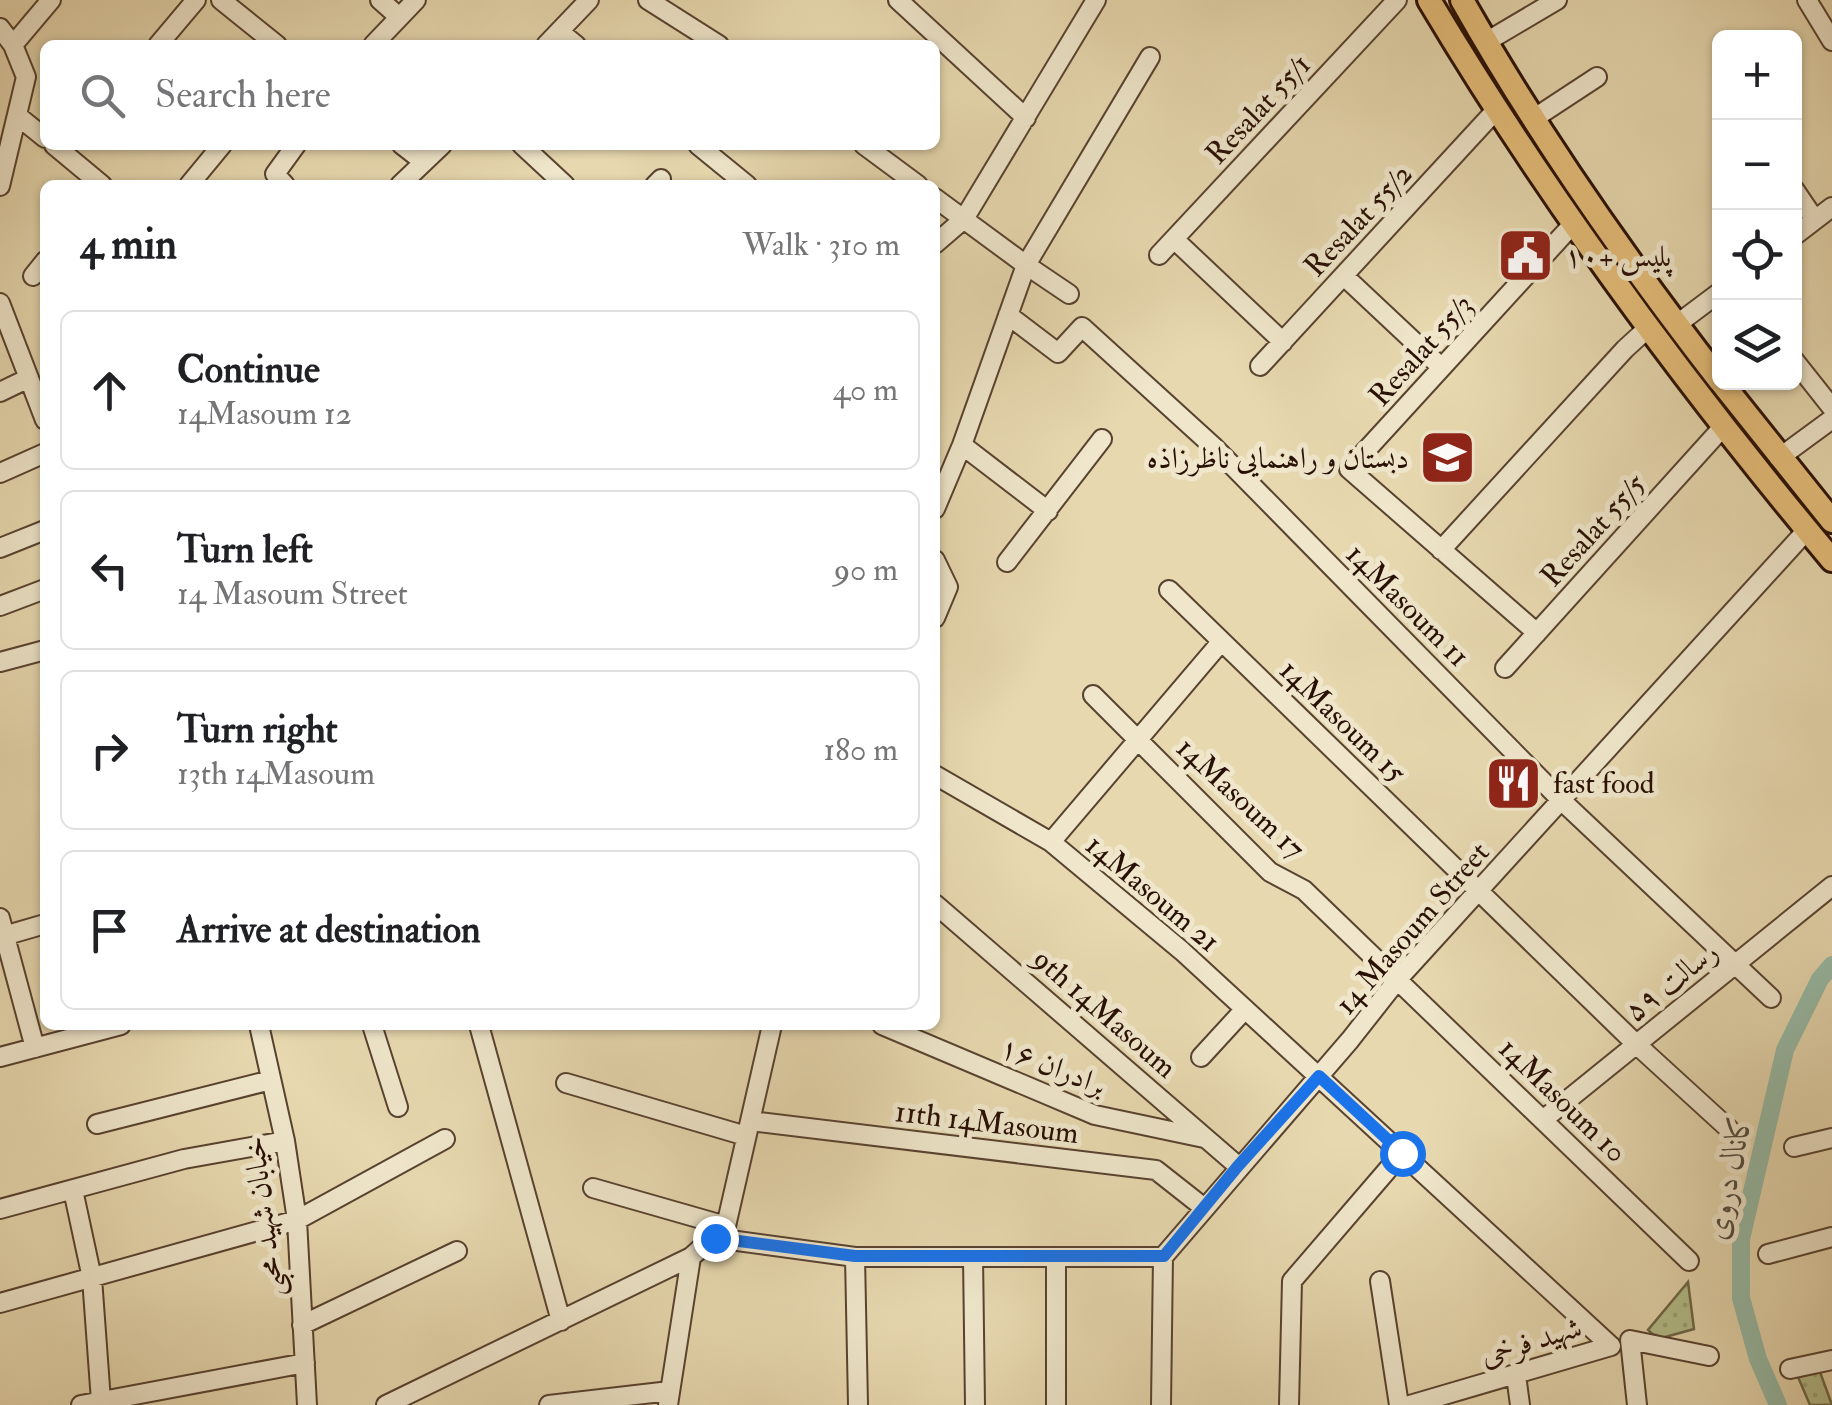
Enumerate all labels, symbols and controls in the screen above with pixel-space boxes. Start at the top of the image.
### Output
map controls [1712,30,1802,390]
button: + [1712,30,1802,120]
search box [40,40,940,150]
street label: Resalat 55/1 [1198,47,1319,172]
icon: search [75,68,130,123]
text: Search here [155,71,331,119]
button: − [1712,120,1802,210]
street label: Resalat 55/2 [1297,156,1420,285]
button: locate [1712,210,1802,300]
text: 4 min [80,219,177,271]
text: Walk · 310 m [742,225,900,265]
public building icon: پلیس +۱۰ [1495,226,1555,286]
place label: پلیس +۱۰ [1564,238,1673,277]
street label: Resalat 55/3 [1362,287,1481,414]
button: layers [1712,300,1802,390]
text: Continue [177,346,320,394]
icon: ahead [82,363,137,418]
text: 40 m [833,370,898,410]
text: 14Masoum 12 [177,394,352,434]
school or university icon: دبستان و راهنمایی ناظرزاذه [1418,428,1478,488]
place label: دبستان و راهنمایی ناظرزاذه [1147,440,1409,478]
street label: Resalat 55/5 [1533,466,1654,595]
text: Turn left [177,526,313,574]
street label: 14Masoum 11 [1338,536,1477,675]
icon: left [82,543,137,598]
text: 90 m [834,550,898,590]
text: 14 Masoum Street [177,574,408,614]
street label: 14Masoum 15 [1272,652,1414,791]
text: Turn right [177,706,338,754]
icon: right [82,723,137,778]
street label: 14Masoum 17 [1169,729,1313,867]
text: 180 m [824,730,898,770]
restaurant icon: fast food [1484,753,1544,813]
text: 13th 14Masoum [177,754,375,794]
place label: fast food [1553,765,1655,802]
street label: 14Masoum 21 [1078,827,1227,960]
street label: 14 Masoum Street [1327,834,1498,1022]
icon: arrive [82,903,137,958]
text: Arrive at destination [177,906,481,954]
street label: رسالت ۵۹ [1617,933,1726,1030]
street label: 9th 14Masoum [1024,939,1184,1086]
street label: برادران ۱۶ [994,1028,1111,1104]
street label: 14Masoum 10 [1491,1030,1634,1171]
street label: 11th 14Masoum [893,1093,1081,1152]
water label: کانال دروی [1696,1109,1762,1243]
route start [1380,1131,1426,1177]
street label: خیابان شهید محبی [235,1134,297,1299]
route end [693,1216,739,1262]
street label: شهید فرخی [1476,1309,1586,1374]

